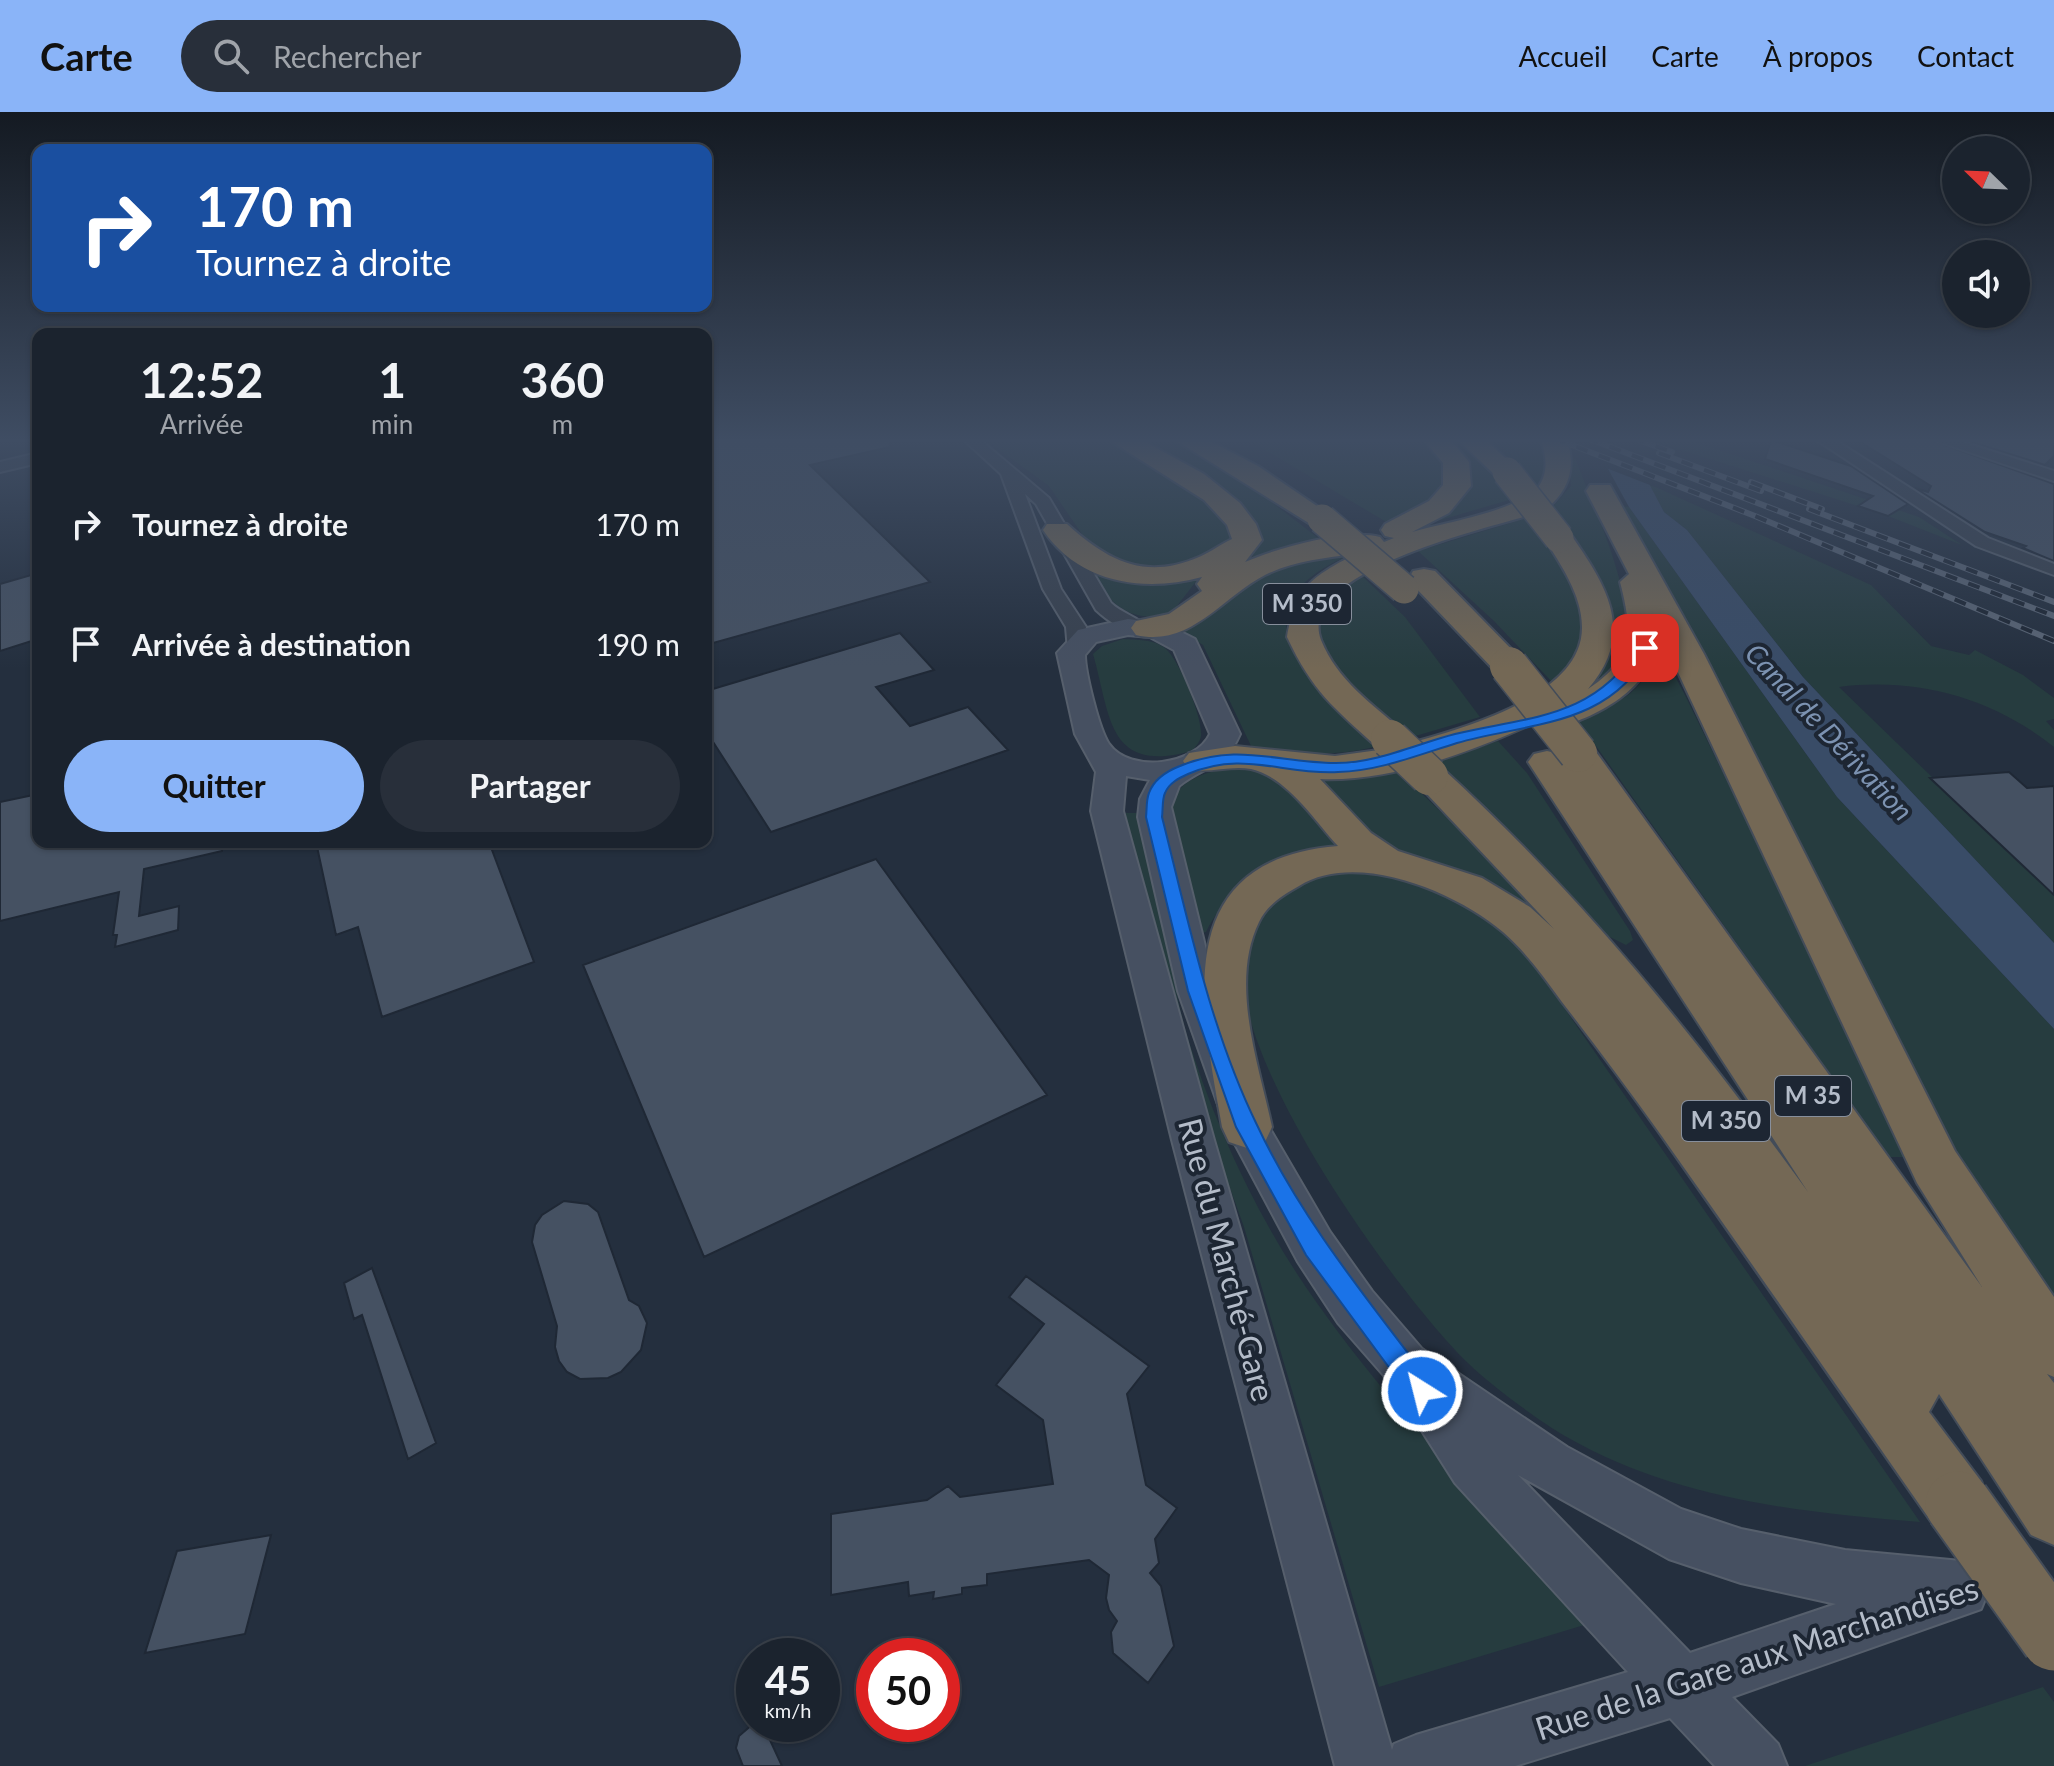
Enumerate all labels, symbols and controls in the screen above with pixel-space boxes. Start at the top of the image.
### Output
search box [181,20,741,92]
text: Carte [40,33,133,79]
icon: search [209,34,253,78]
text: Rechercher [273,38,422,74]
text: Accueil [1518,39,1607,73]
text: Carte [1651,39,1719,73]
text: À propos [1763,39,1873,73]
text: Contact [1917,39,2014,73]
north arrow [1942,136,2030,224]
map controls [1942,136,2030,328]
text: 170 m [196,172,354,239]
icon: right [64,176,168,280]
text: Tournez à droite [196,240,452,284]
button: sound [1942,240,2030,328]
text: 12:52 [140,351,263,408]
text: 1 [378,351,406,408]
text: 360 [521,351,604,408]
text: Arrivée [160,408,243,440]
text: min [371,408,413,440]
text: m [552,408,573,440]
icon: right [64,502,108,546]
text: Tournez à droite [132,506,348,542]
text: 170 m [595,506,680,542]
road number: M 350 [1263,584,1351,624]
pin [1611,614,1679,682]
icon: arrive [64,622,108,666]
text: Arrivée à destination [132,626,411,662]
text: 190 m [595,626,680,662]
icon: arrive [1623,626,1667,670]
water label: Canal de Dérivation [1739,636,1921,827]
button: Quitter [64,740,364,832]
button: Partager [380,740,680,832]
road number: M 35 [1775,1076,1851,1116]
road number: M 350 [1682,1101,1770,1141]
street label: Rue du Marché-Gare [1171,1114,1284,1405]
position arrow [1380,1349,1464,1433]
street label: Rue de la Gare aux Marchandises [1530,1567,1983,1748]
speed limit sign: 50 [856,1638,960,1742]
text: 45 [765,1656,811,1704]
text: km/h [765,1698,811,1722]

